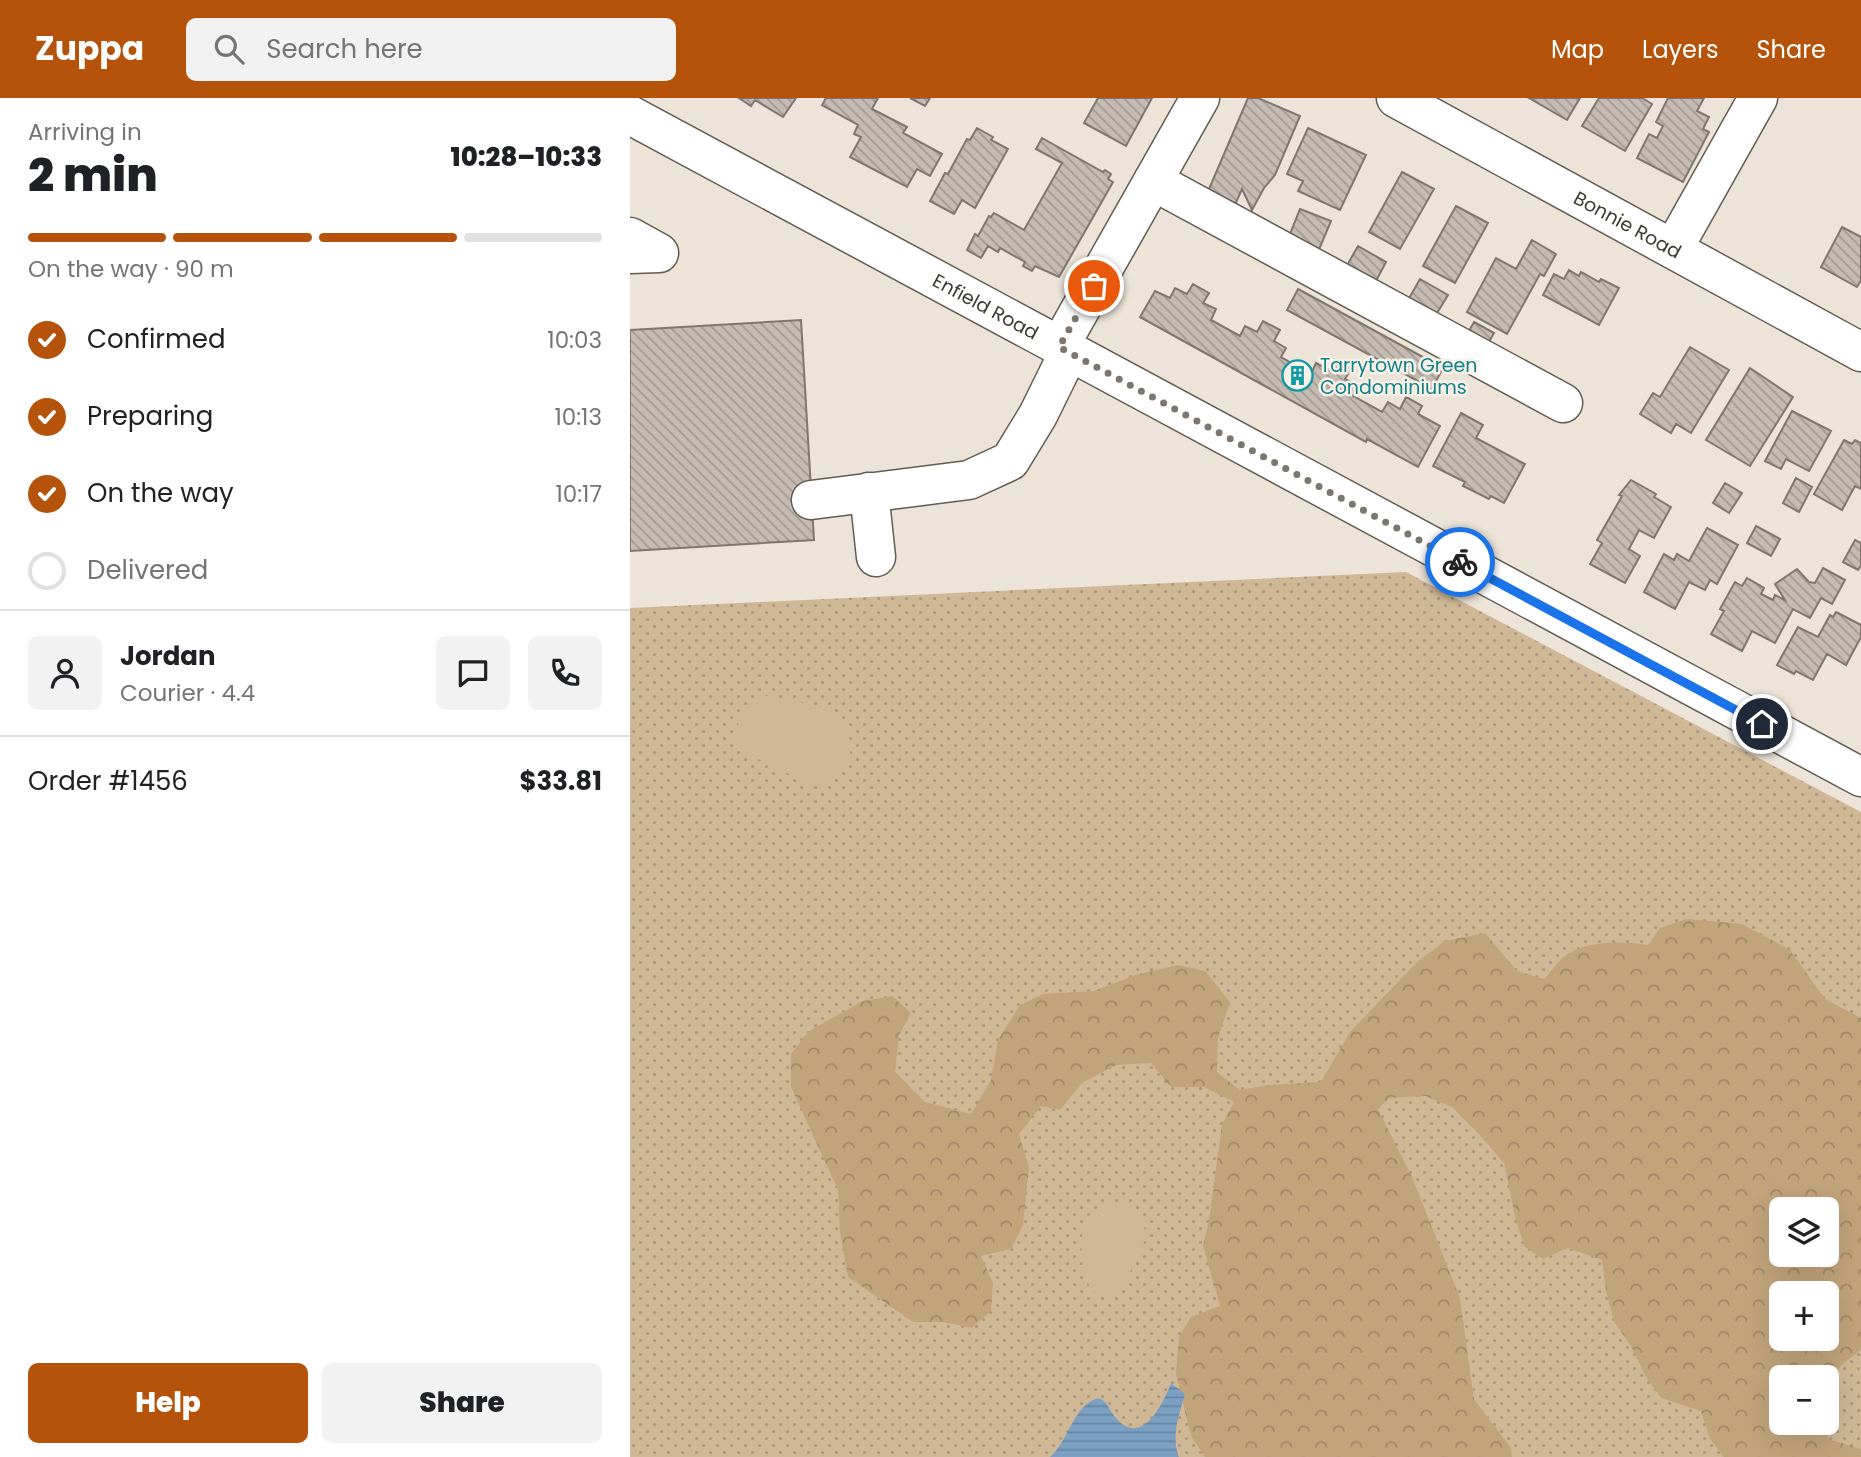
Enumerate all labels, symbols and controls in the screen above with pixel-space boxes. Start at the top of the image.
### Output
search box [186,18,676,81]
text: Zuppa [35,25,144,72]
icon: search [210,30,248,68]
text: Search here [266,31,423,67]
text: Map [1551,33,1604,66]
text: Layers [1642,33,1718,66]
text: Share [1756,33,1826,66]
text: Arriving in [28,116,142,148]
text: 10:28–10:33 [451,139,602,175]
text: 2 min [28,143,158,207]
street label: Bonnie Road [1569,185,1686,265]
text: On the way · 90 m [28,253,234,285]
pin [1064,256,1124,316]
street label: Enfield Road [928,267,1043,346]
icon: bag [1075,267,1113,305]
icon: check [28,321,66,359]
text: Confirmed [87,321,225,357]
text: 10:03 [547,324,602,356]
place label: Tarrytown Green Condominiums [1320,352,1477,401]
building icon: Tarrytown Green Condominiums [1280,359,1314,393]
icon: check [28,398,66,436]
text: Preparing [87,398,213,434]
text: 10:13 [554,401,602,433]
icon: check [28,475,66,513]
text: On the way [87,475,234,511]
text: 10:17 [555,478,602,510]
courier [1425,527,1495,597]
icon: bike [1441,543,1479,581]
text: Delivered [87,552,208,588]
button: person [28,636,102,710]
button: chat [436,636,510,710]
button: phone [528,636,602,710]
text: Jordan [120,638,216,674]
text: Courier · 4.4 [120,677,255,709]
pin [1732,694,1792,754]
icon: home [1743,705,1781,743]
text: Order #1456 [28,763,188,799]
text: $33.81 [519,763,602,799]
map controls [1769,1197,1839,1435]
button: layers [1769,1197,1839,1267]
button: + [1769,1281,1839,1351]
button: Help [28,1363,308,1443]
button: Share [322,1363,602,1443]
button: − [1769,1365,1839,1435]

